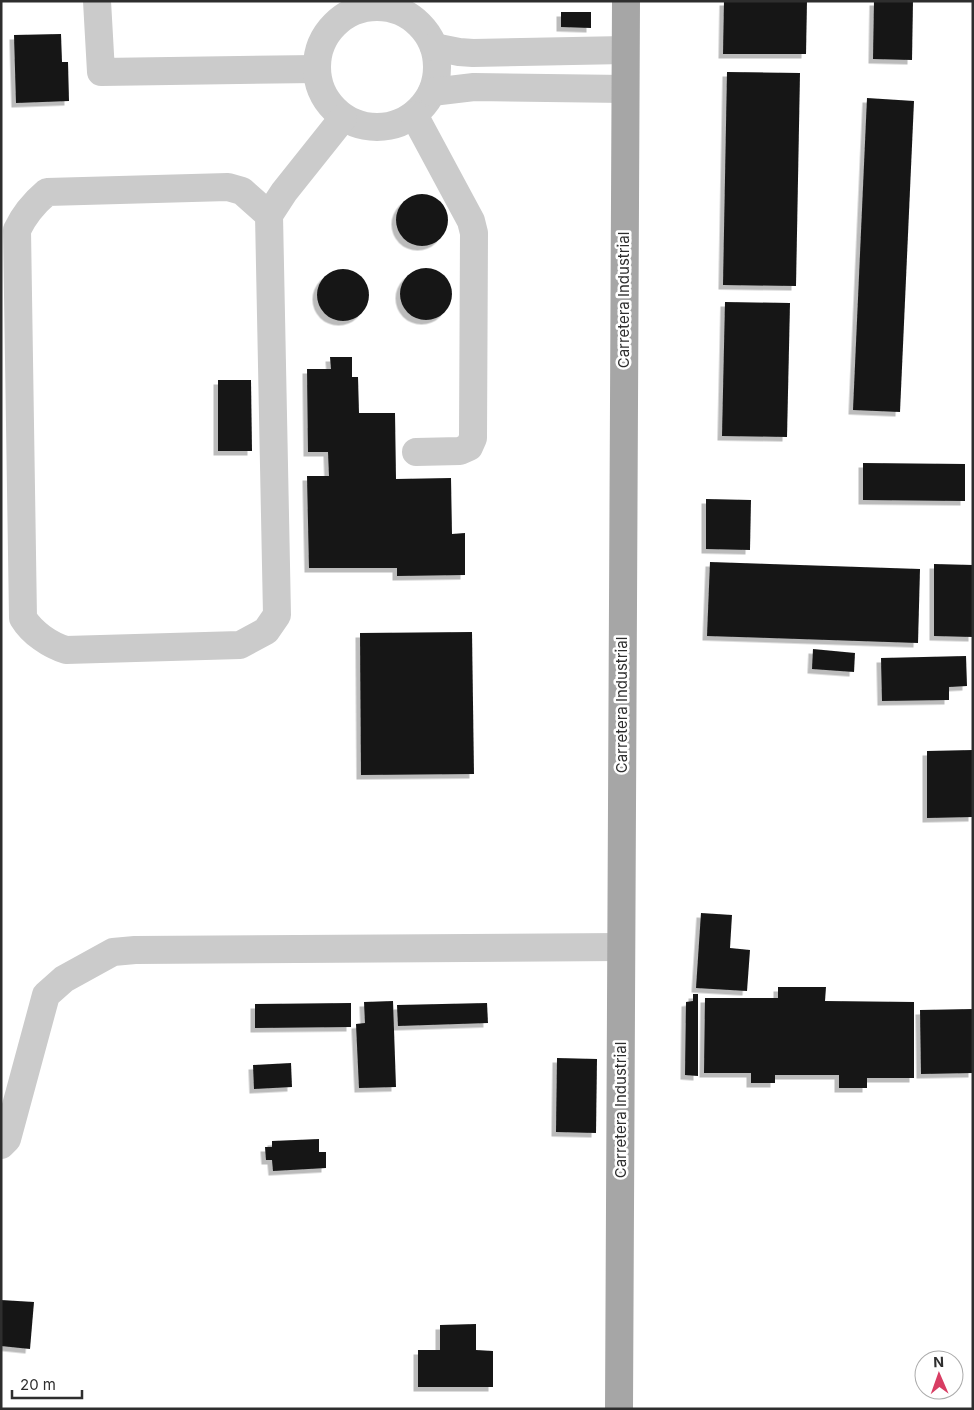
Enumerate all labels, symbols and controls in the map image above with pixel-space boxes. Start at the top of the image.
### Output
street label: Carretera Industrial [614,232,633,368]
street label: Carretera Industrial [612,637,631,773]
street label: Carretera Industrial [611,1042,630,1178]
north arrow [914,1350,964,1400]
text: N [933,1353,944,1370]
scale bar [12,1368,82,1400]
text: 20 m [20,1375,56,1394]

